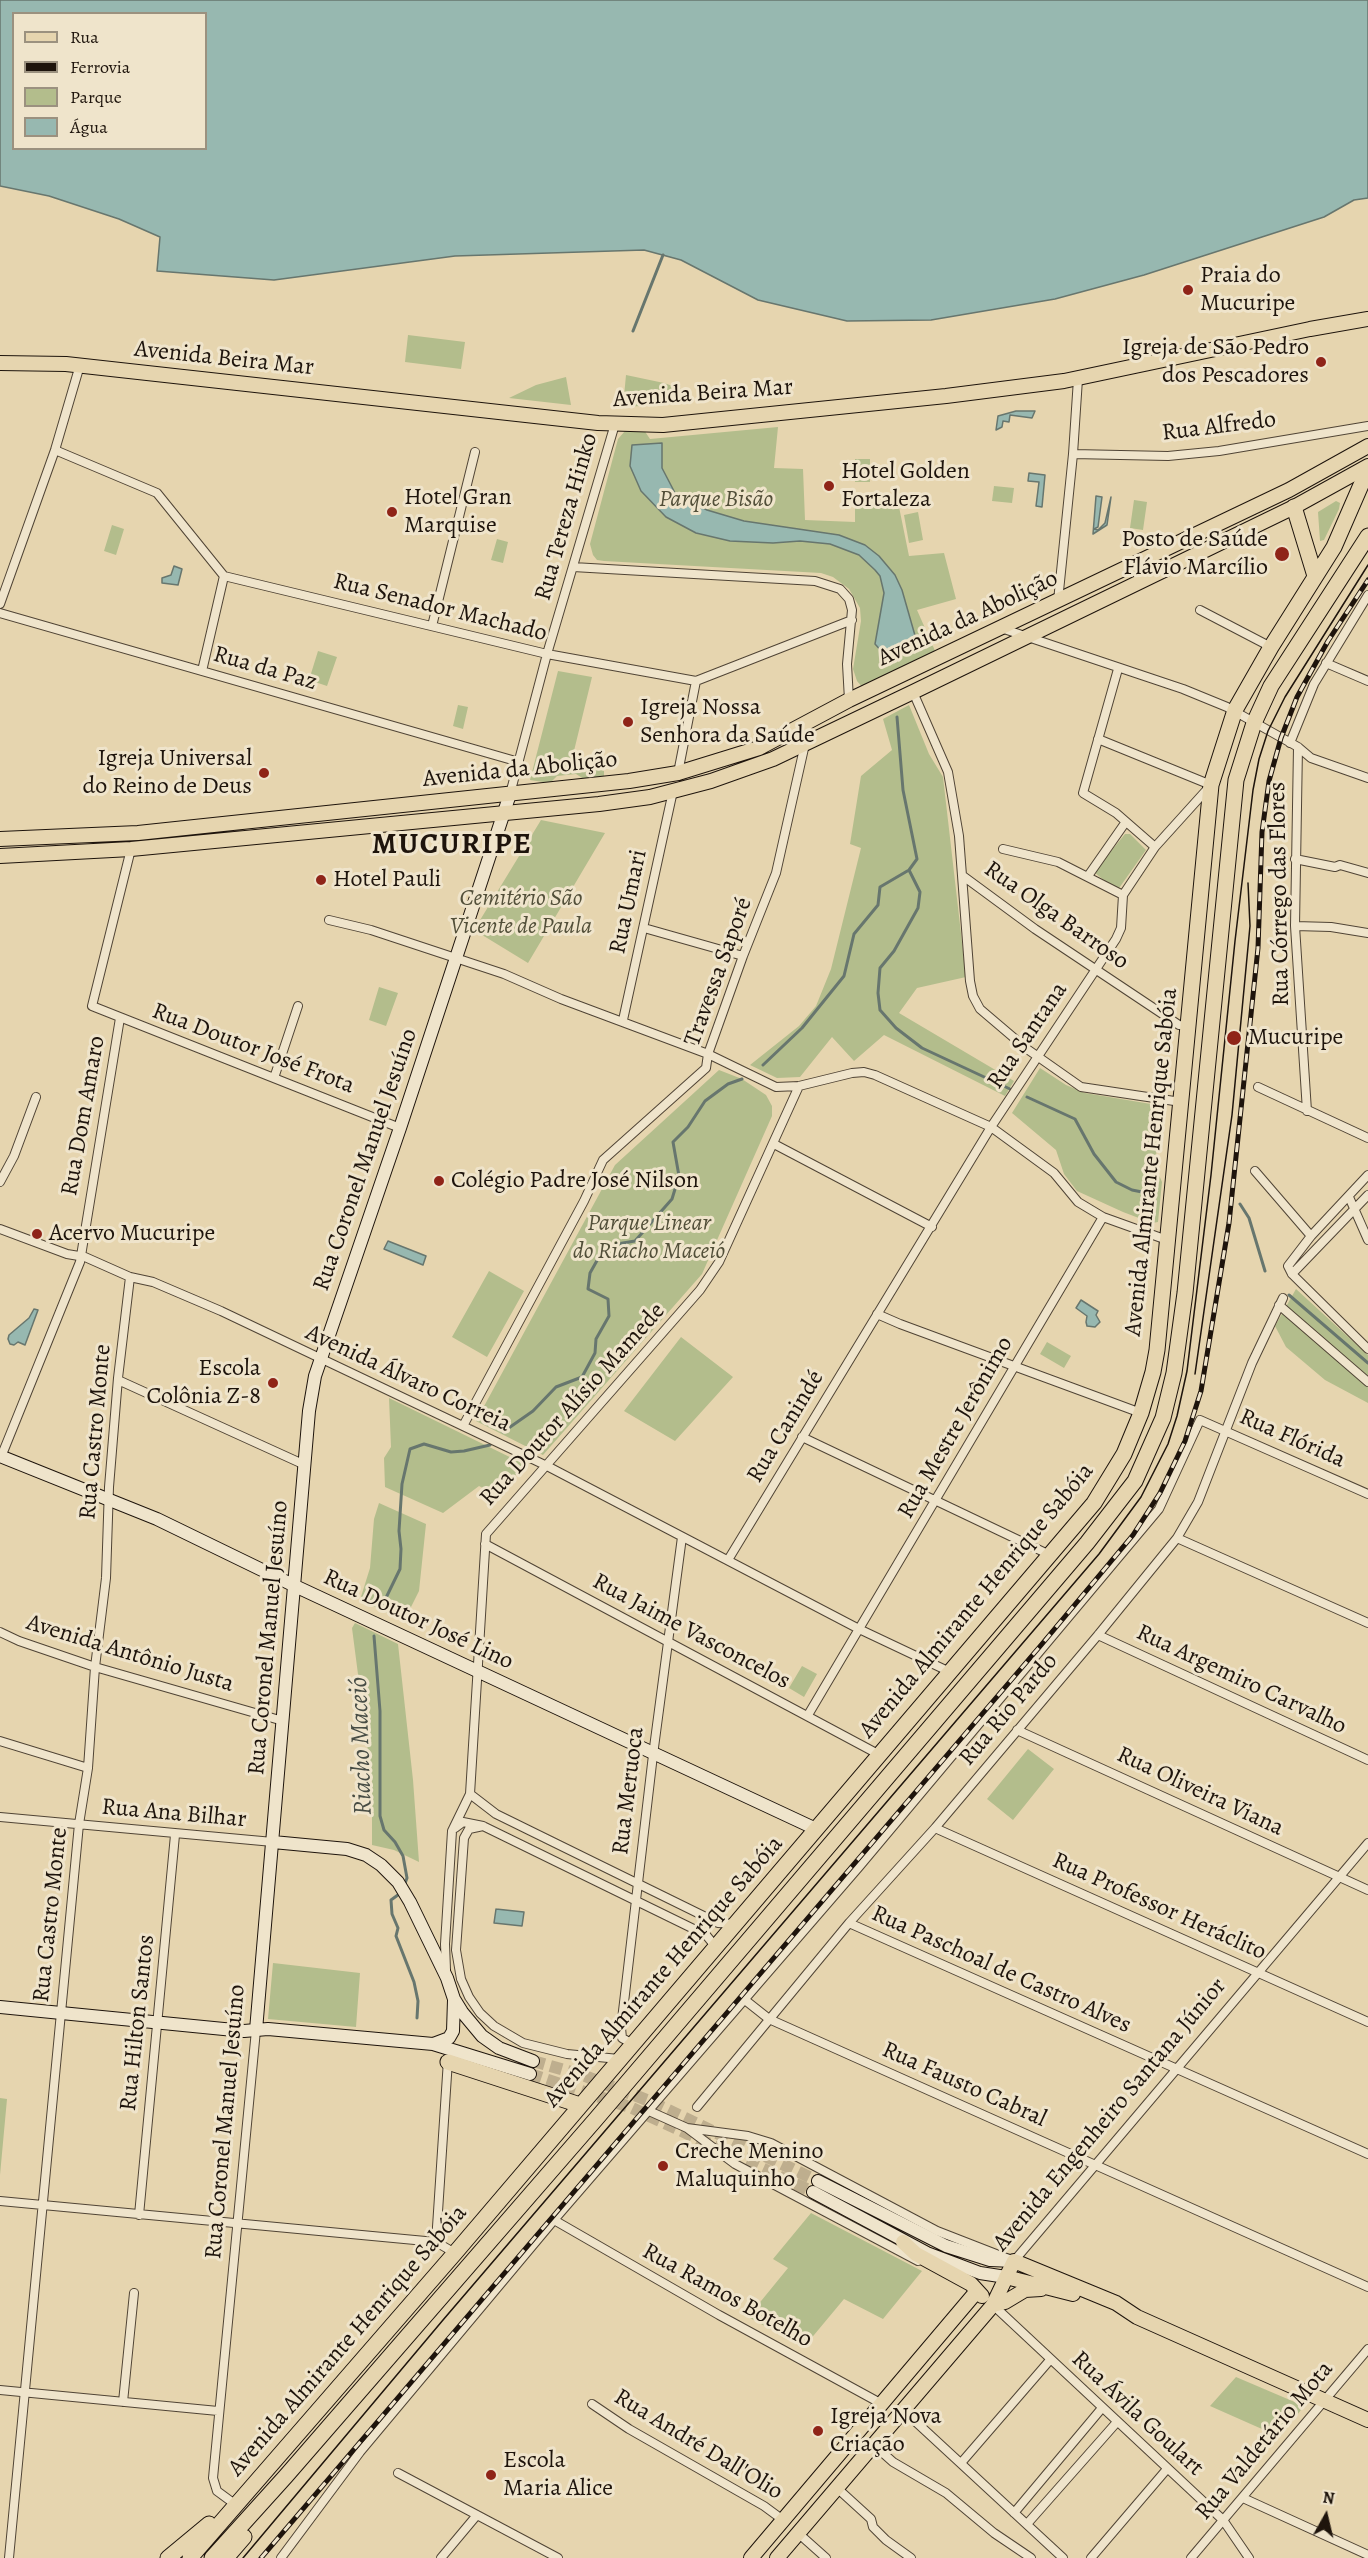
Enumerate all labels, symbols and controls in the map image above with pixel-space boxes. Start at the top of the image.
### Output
legend [12,12,207,150]
text: Rua [70,25,99,49]
text: Ferrovia [70,55,130,79]
text: Parque [70,85,122,109]
text: Água [70,115,108,139]
place label: Praia do Mucuripe [1200,262,1295,318]
marker: Praia do Mucuripe [1181,283,1195,297]
place label: Igreja de São Pedro dos Pescadores [1122,334,1309,390]
street label: Avenida Beira Mar [133,335,315,383]
marker: Igreja de São Pedro dos Pescadores [1314,355,1328,369]
street label: Avenida Beira Mar [612,373,794,415]
street label: Rua Alfredo [1160,406,1278,448]
street label: Rua Tereza Hinko [529,430,605,604]
place label: Hotel Golden Fortaleza [841,458,970,514]
marker: Hotel Golden Fortaleza [822,479,836,493]
place label: Hotel Gran Marquise [404,484,512,540]
park label: Parque Bisão [659,486,773,514]
marker: Hotel Gran Marquise [385,505,399,519]
place label: Posto de Saúde Flávio Marcílio [1121,526,1268,582]
marker: Posto de Saúde Flávio Marcílio [1273,545,1291,563]
street label: Avenida da Abolição [873,565,1063,673]
street label: Rua Senador Machado [330,568,550,648]
street label: Rua da Paz [210,640,320,698]
place label: Igreja Nossa Senhora da Saúde [640,694,815,750]
marker: Igreja Nossa Senhora da Saúde [621,715,635,729]
place label: Igreja Universal do Reino de Deus [82,745,252,801]
street label: Avenida da Abolição [421,745,619,795]
marker: Igreja Universal do Reino de Deus [257,766,271,780]
street label: Rua Córrego das Flores [1264,781,1296,1007]
district label: MUCURIPE [372,828,532,864]
street label: Rua Umari [604,847,654,957]
street label: Rua Olga Barroso [978,855,1134,977]
place label: Hotel Pauli [333,866,441,894]
marker: Hotel Pauli [314,873,328,887]
park label: Cemitério São Vicente de Paula [450,885,592,941]
street label: Travessa Saporé [679,894,759,1050]
street label: Rua Santana [982,977,1074,1095]
street label: Avenida Almirante Henrique Sabóia [1119,986,1185,1338]
street label: Rua Doutor José Frota [148,997,358,1101]
place label: Mucuripe [1248,1024,1343,1052]
street label: Rua Coronel Manuel Jesuíno [308,1025,424,1295]
marker: Mucuripe [1225,1029,1243,1047]
street label: Rua Dom Amaro [56,1034,112,1198]
place label: Colégio Padre José Nilson [451,1167,699,1195]
marker: Colégio Padre José Nilson [432,1174,446,1188]
park label: Parque Linear do Riacho Maceió [573,1210,725,1266]
place label: Acervo Mucuripe [49,1220,215,1248]
marker: Acervo Mucuripe [30,1227,44,1241]
street label: Rua Doutor Alísio Mamede [474,1297,672,1513]
street label: Avenida Álvaro Correia [301,1319,515,1439]
street label: Rua Mestre Jerônimo [892,1332,1020,1524]
street label: Rua Castro Monte [74,1343,118,1521]
place label: Escola Colônia Z-8 [146,1355,261,1411]
street label: Rua Canindé [741,1366,831,1488]
marker: Escola Colônia Z-8 [266,1376,280,1390]
street label: Rua Flórida [1235,1403,1349,1475]
street label: Avenida Almirante Henrique Sabóia [853,1458,1101,1744]
street label: Rua Coronel Manuel Jesuíno [243,1499,295,1777]
street label: Rua Doutor José Lino [318,1563,518,1677]
street label: Rua Jaime Vasconcelos [587,1568,795,1696]
street label: Avenida Antônio Justa [23,1609,237,1699]
street label: Rua Argemiro Carvalho [1131,1619,1351,1741]
street label: Rua Rio Pardo [953,1648,1065,1772]
water label: Riacho Maceió [344,1676,380,1816]
street label: Rua Meruoca [607,1725,651,1857]
street label: Rua Oliveira Viana [1112,1741,1288,1843]
street label: Rua Ana Bilhar [100,1793,248,1835]
street label: Rua Castro Monte [27,1826,75,2004]
street label: Avenida Almirante Henrique Sabóia [538,1830,790,2114]
street label: Rua Professor Heráclito [1047,1847,1271,1967]
street label: Rua Paschoal de Castro Alves [867,1900,1135,2040]
street label: Rua Hilton Santos [114,1933,162,2113]
street label: Avenida Engenheiro Santana Júnior [987,1973,1233,2257]
street label: Rua Coronel Manuel Jesuíno [200,1983,252,2261]
street label: Rua Fausto Cabral [877,2036,1051,2134]
place label: Creche Menino Maluquinho [675,2138,823,2194]
marker: Creche Menino Maluquinho [656,2159,670,2173]
street label: Avenida Almirante Henrique Sabóia [222,2199,474,2483]
street label: Rua Ramos Botelho [637,2237,817,2355]
street label: Rua Ávila Goulart [1065,2345,1209,2483]
street label: Rua Valdetário Mota [1190,2356,1340,2526]
street label: Rua André Dall'Olio [608,2383,788,2507]
place label: Igreja Nova Criação [830,2403,942,2459]
marker: Igreja Nova Criação [811,2424,825,2438]
place label: Escola Maria Alice [503,2447,613,2503]
marker: Escola Maria Alice [484,2468,498,2482]
north arrow [1296,2486,1356,2546]
text: N [1321,2486,1336,2510]

